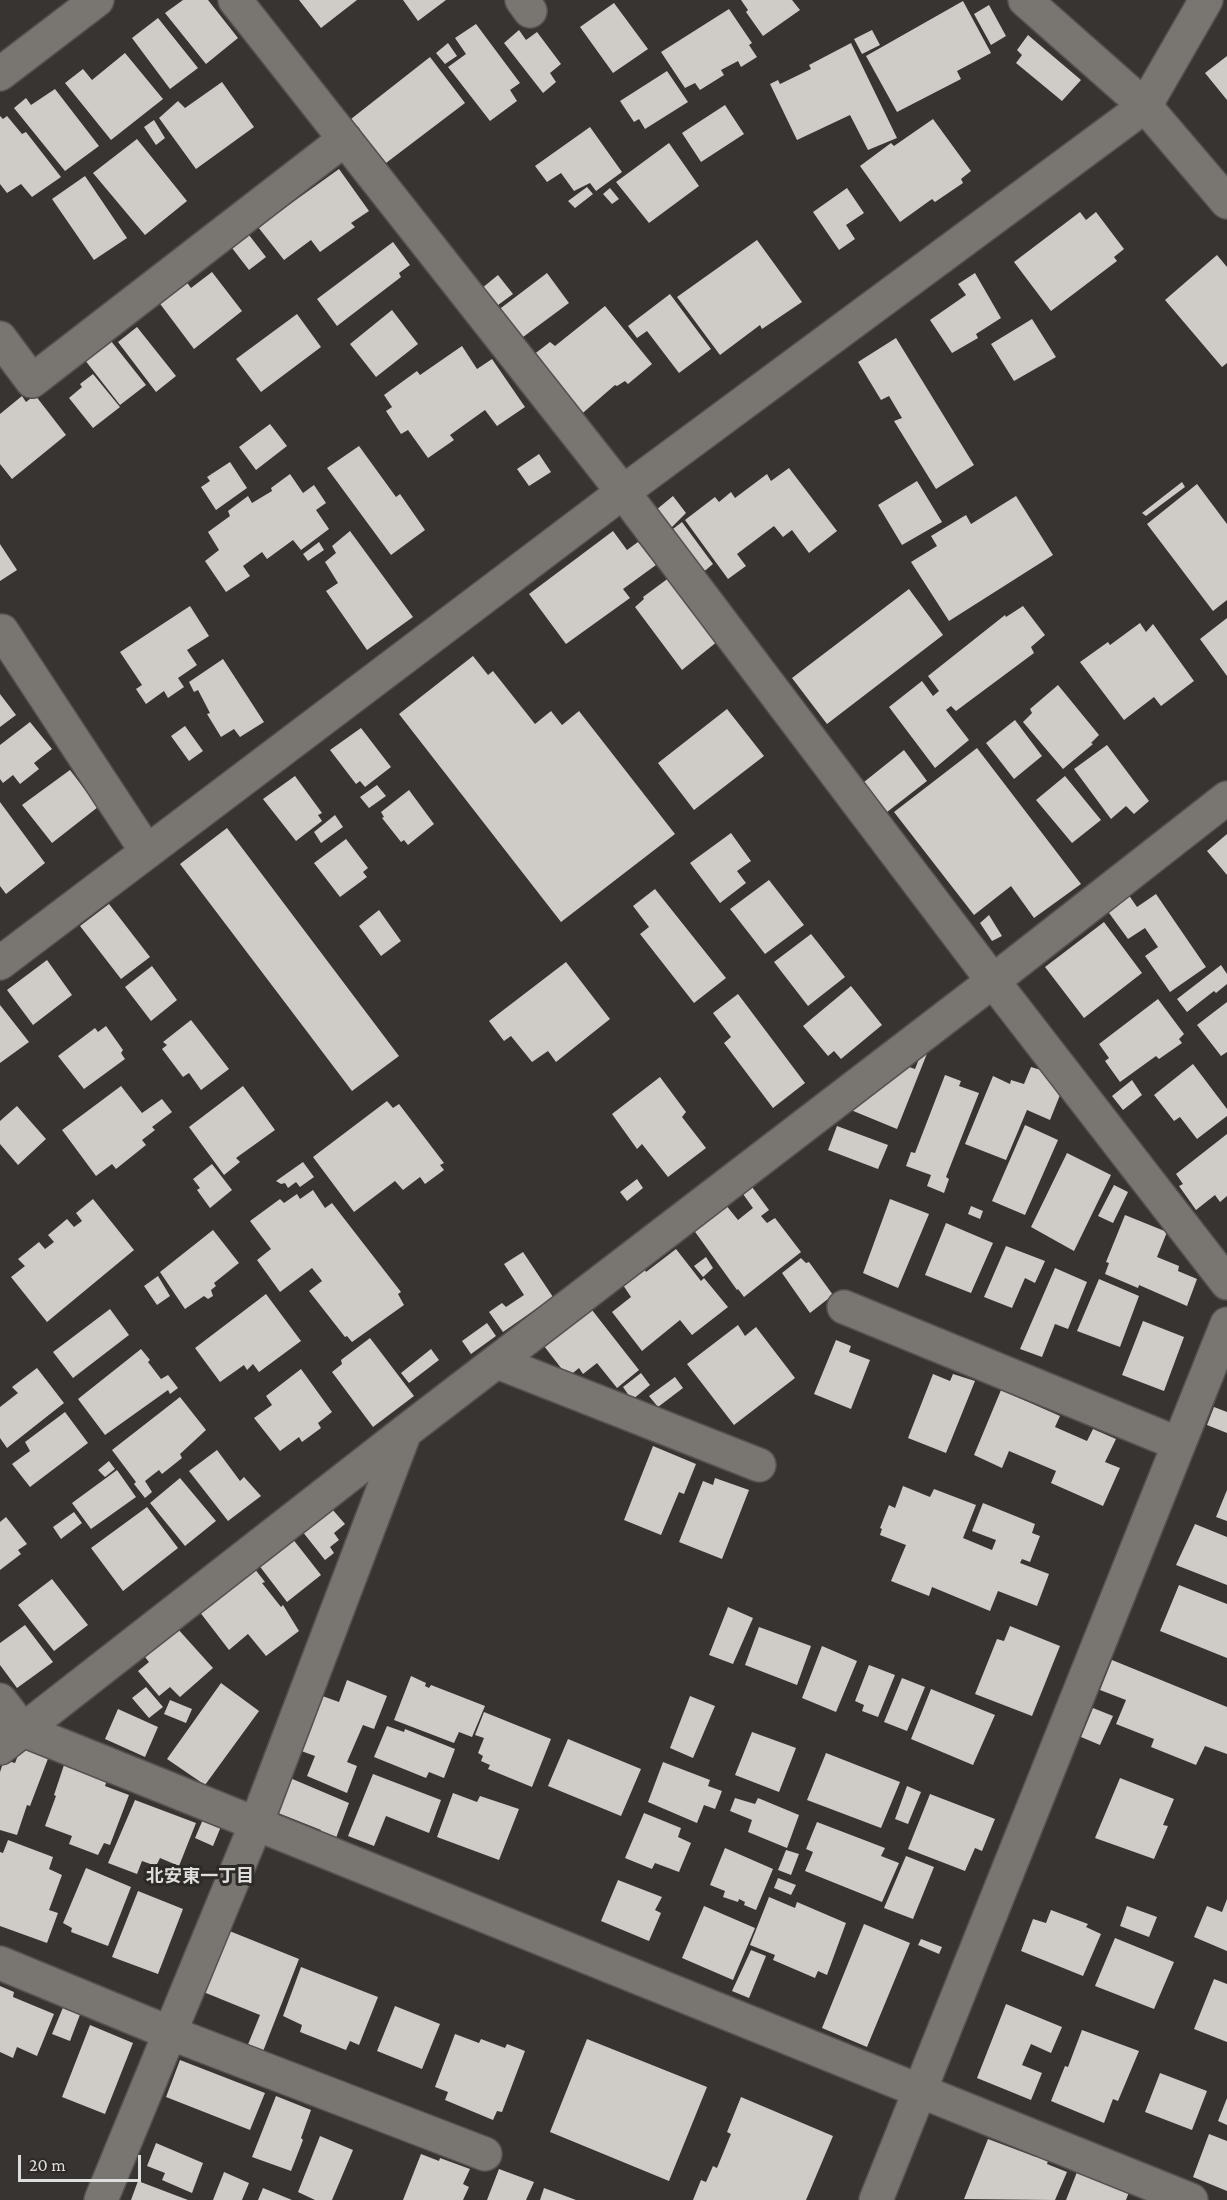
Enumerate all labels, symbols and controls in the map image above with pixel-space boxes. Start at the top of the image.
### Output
district label: 北安東一丁目 [146,1865,254,1887]
scale bar [21,2143,144,2181]
text: 20 m [29,2155,66,2175]

